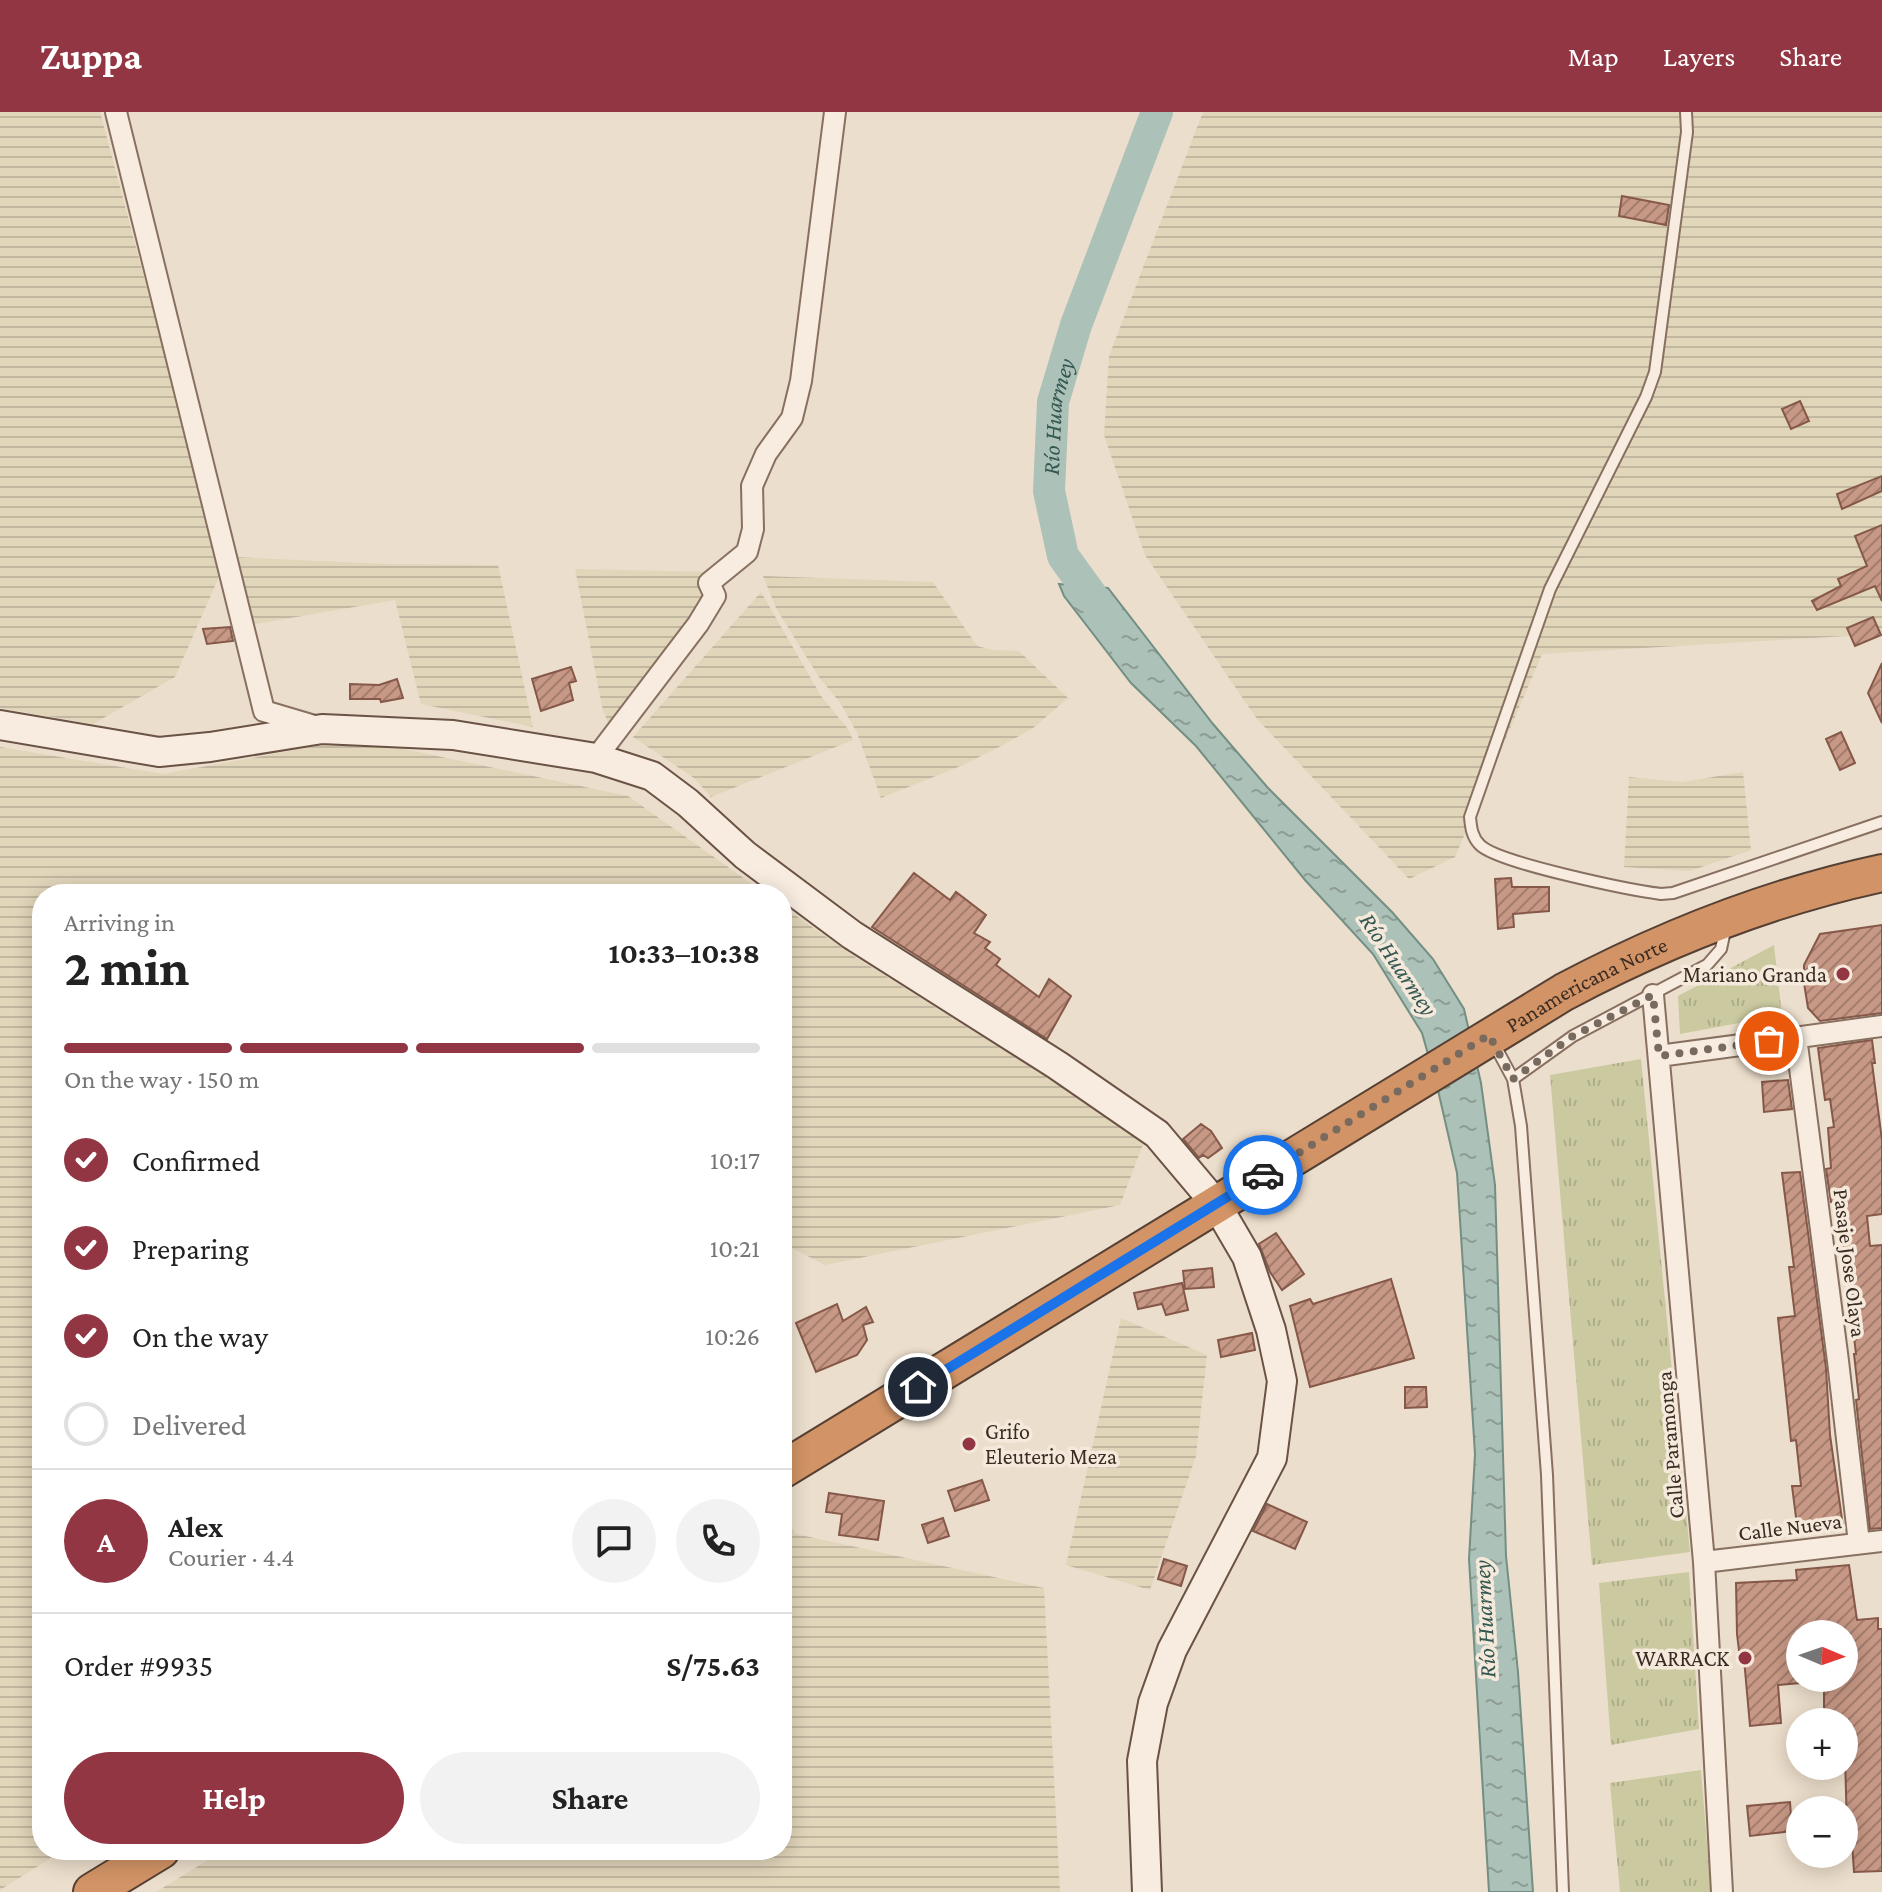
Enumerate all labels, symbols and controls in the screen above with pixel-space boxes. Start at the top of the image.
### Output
text: Zuppa [40,35,142,77]
text: Map [1568,41,1619,72]
text: Layers [1663,41,1735,72]
text: Share [1779,41,1842,72]
water label: Río Huarmey [1036,355,1079,476]
water label: Río Huarmey [1355,907,1443,1021]
text: Arriving in [64,908,175,937]
street label: Panamericana Norte [1501,931,1671,1037]
text: 10:33–10:38 [609,936,760,969]
text: 2 min [64,938,189,996]
place label: Mariano Granda [1683,962,1827,987]
marker: Mariano Granda [1834,965,1852,983]
pin [1735,1007,1803,1075]
icon: bag [1747,1019,1791,1063]
text: On the way · 150 m [64,1065,259,1094]
courier [1223,1135,1303,1215]
icon: check [64,1138,108,1182]
text: Confirmed [132,1144,260,1177]
text: 10:17 [710,1146,760,1175]
icon: car [1241,1153,1285,1197]
street label: Pasaje Jose Olaya [1828,1187,1872,1339]
icon: check [64,1226,108,1270]
text: Preparing [132,1232,249,1265]
text: 10:21 [710,1234,760,1263]
icon: check [64,1314,108,1358]
text: On the way [132,1320,268,1353]
text: 10:26 [705,1322,760,1351]
pin [884,1353,952,1421]
icon: home [896,1365,940,1409]
street label: Calle Paramonga [1651,1370,1689,1520]
text: Delivered [132,1408,247,1441]
place label: Grifo Eleuterio Meza [985,1419,1117,1469]
marker: Grifo Eleuterio Meza [960,1435,978,1453]
button: chat [572,1499,656,1583]
button: phone [676,1499,760,1583]
street label: Calle Nueva [1737,1508,1843,1546]
text: Alex [168,1510,223,1543]
text: A [97,1525,115,1558]
text: Courier · 4.4 [168,1543,294,1572]
water label: Río Huarmey [1467,1559,1501,1679]
north arrow [1786,1620,1858,1692]
map controls [1786,1620,1858,1868]
place label: WARRACK [1635,1646,1729,1671]
text: Order #9935 [64,1649,213,1682]
text: S/75.63 [666,1649,760,1682]
marker: WARRACK [1736,1649,1754,1667]
button: + [1786,1708,1858,1780]
button: Help [64,1752,404,1844]
button: Share [420,1752,760,1844]
button: − [1786,1796,1858,1868]

